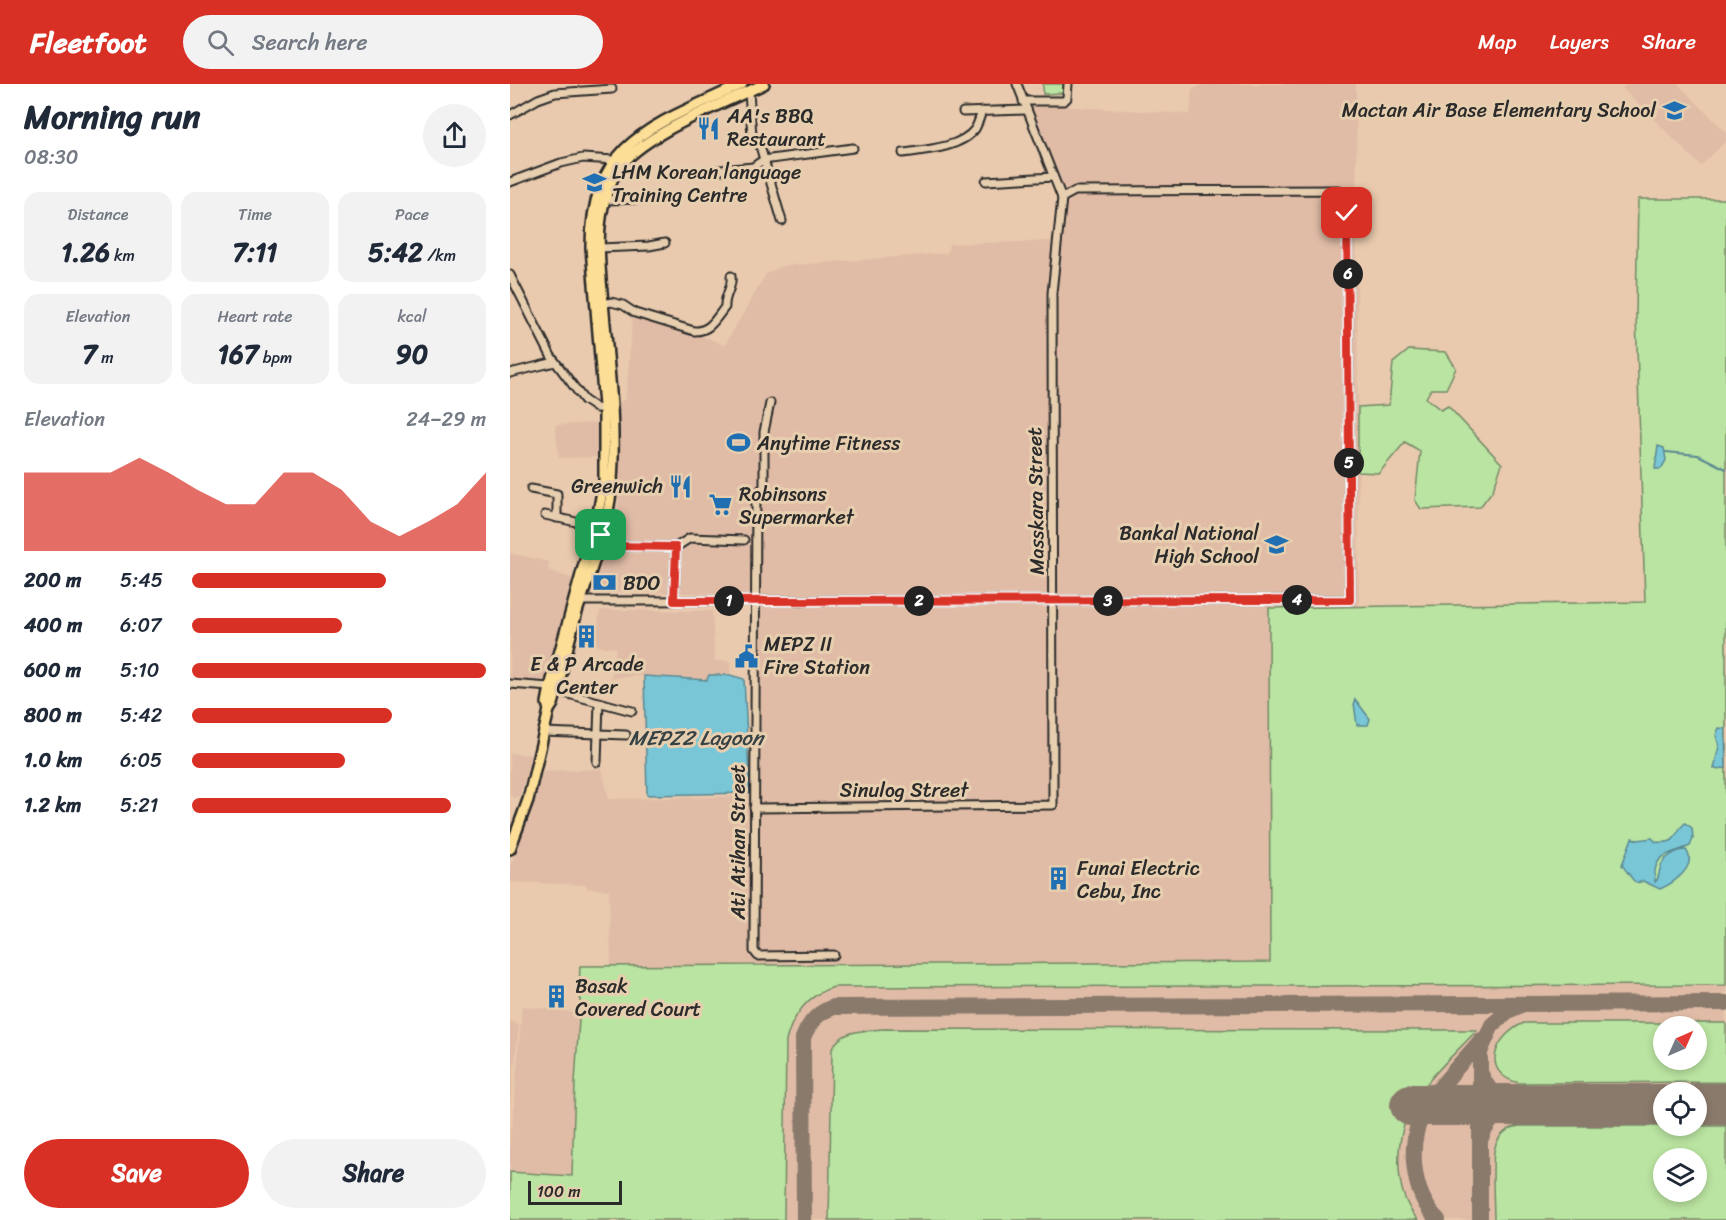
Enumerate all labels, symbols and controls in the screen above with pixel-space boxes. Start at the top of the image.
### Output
search box [183,15,603,69]
text: Fleetfoot [30,18,147,67]
text: Search here [252,23,368,62]
text: Map [1478,23,1517,61]
text: Layers [1550,23,1609,61]
text: Share [1642,23,1696,61]
icon: search [204,26,237,59]
text: Morning run [24,88,200,146]
place label: Mactan Air Base Elementary School [1342,93,1657,128]
school or university icon: Mactan Air Base Elementary School [1661,97,1687,123]
place label: AA's BBQ Restaurant [726,99,826,157]
button: share [423,104,486,167]
restaurant icon: AA's BBQ Restaurant [696,115,722,141]
text: 08:30 [24,140,78,175]
place label: LHM Korean language Training Centre [612,155,801,213]
school or university icon: LHM Korean language Training Centre [581,170,607,196]
pin [1321,187,1372,238]
icon: check [1330,196,1363,229]
text: Distance [68,200,128,229]
text: Time [238,200,272,229]
text: Pace [395,200,429,229]
text: 1.26 [61,229,110,275]
text: 7:11 [232,229,278,275]
text: 5:42 [368,229,423,275]
text: km [110,241,135,270]
text: /km [423,241,456,270]
pin: 6 [1333,259,1363,289]
text: 6 [1343,259,1353,288]
text: Elevation [66,302,130,331]
text: Heart rate [217,302,293,331]
text: kcal [397,302,427,331]
text: 7 [82,331,97,377]
text: 167 [218,331,259,377]
text: 90 [396,331,428,377]
text: m [97,343,114,372]
text: bpm [259,343,292,372]
text: Elevation [24,402,105,437]
text: 24–29 m [406,402,486,437]
place label: Anytime Fitness [756,426,901,461]
street label: Masskara Street [1017,427,1055,575]
sports icon: Anytime Fitness [726,430,752,456]
pin: 5 [1334,448,1364,478]
text: 5 [1344,448,1354,477]
place label: Greenwich [571,469,663,504]
restaurant icon: Greenwich [668,473,694,499]
place label: Robinsons Supermarket [739,477,855,535]
supermarket icon: Robinsons Supermarket [708,492,734,518]
pin [575,509,626,560]
place label: Bankal National High School [1119,516,1260,574]
icon: arrive [584,518,617,551]
school or university icon: Bankal National High School [1264,532,1290,558]
text: 200 m [24,563,81,598]
text: 5:45 [120,563,163,598]
place label: BDO [623,566,661,601]
bank icon: BDO [592,570,618,596]
pin: 4 [1282,585,1312,615]
text: 4 [1292,585,1302,614]
pin: 1 [714,586,744,616]
text: 1 [726,586,732,615]
pin: 2 [904,586,934,616]
text: 2 [914,586,924,615]
pin: 3 [1093,586,1123,616]
text: 3 [1104,586,1112,615]
text: 400 m [24,608,82,643]
text: 6:07 [120,608,161,643]
building icon: E & P Arcade Center [574,624,600,650]
place label: MEPZ II Fire Station [764,627,870,685]
public building icon: MEPZ II Fire Station [733,643,759,669]
place label: E & P Arcade Center [530,647,644,705]
text: 600 m [24,653,81,688]
text: 5:10 [120,653,159,688]
text: 800 m [24,698,82,733]
text: 5:42 [120,698,162,733]
water label: MEPZ2 Lagoon [629,719,766,757]
text: 1.0 km [24,743,82,778]
text: 6:05 [120,743,162,778]
street label: Ati Atihan Street [721,764,756,921]
street label: Sinulog Street [840,773,969,808]
text: 1.2 km [24,788,81,823]
text: 5:21 [120,788,158,823]
place label: Funai Electric Cebu, Inc [1077,851,1200,909]
building icon: Funai Electric Cebu, Inc [1046,866,1072,892]
place label: Basak Covered Court [575,969,701,1027]
building icon: Basak Covered Court [544,984,570,1010]
north arrow [1653,1016,1707,1070]
map controls [1653,1016,1707,1202]
button: locate [1653,1082,1707,1136]
button: Save [24,1139,249,1208]
button: Share [261,1139,486,1208]
button: layers [1653,1148,1707,1202]
text: 100 m [537,1177,581,1206]
scale bar [528,1178,622,1206]

